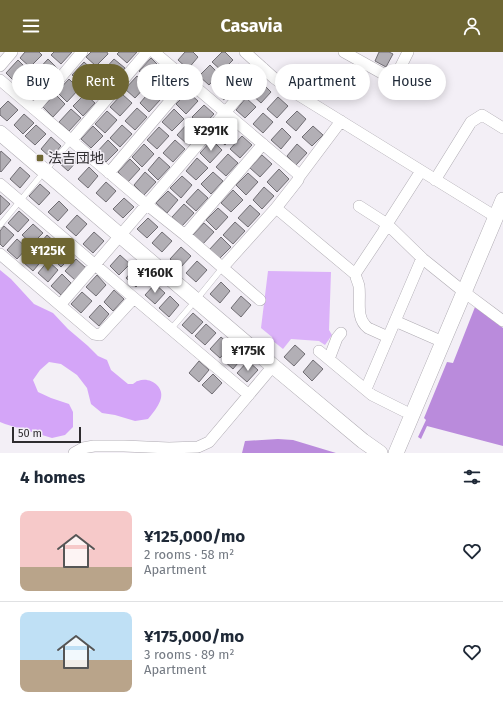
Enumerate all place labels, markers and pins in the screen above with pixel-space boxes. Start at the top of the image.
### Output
pin: ¥291K [183,118,239,152]
place label: 法吉団地 [48,150,104,167]
marker: 法吉団地 [35,153,45,163]
pin: ¥125K [20,238,76,272]
pin: ¥160K [127,260,183,294]
pin: ¥175K [220,338,276,372]

